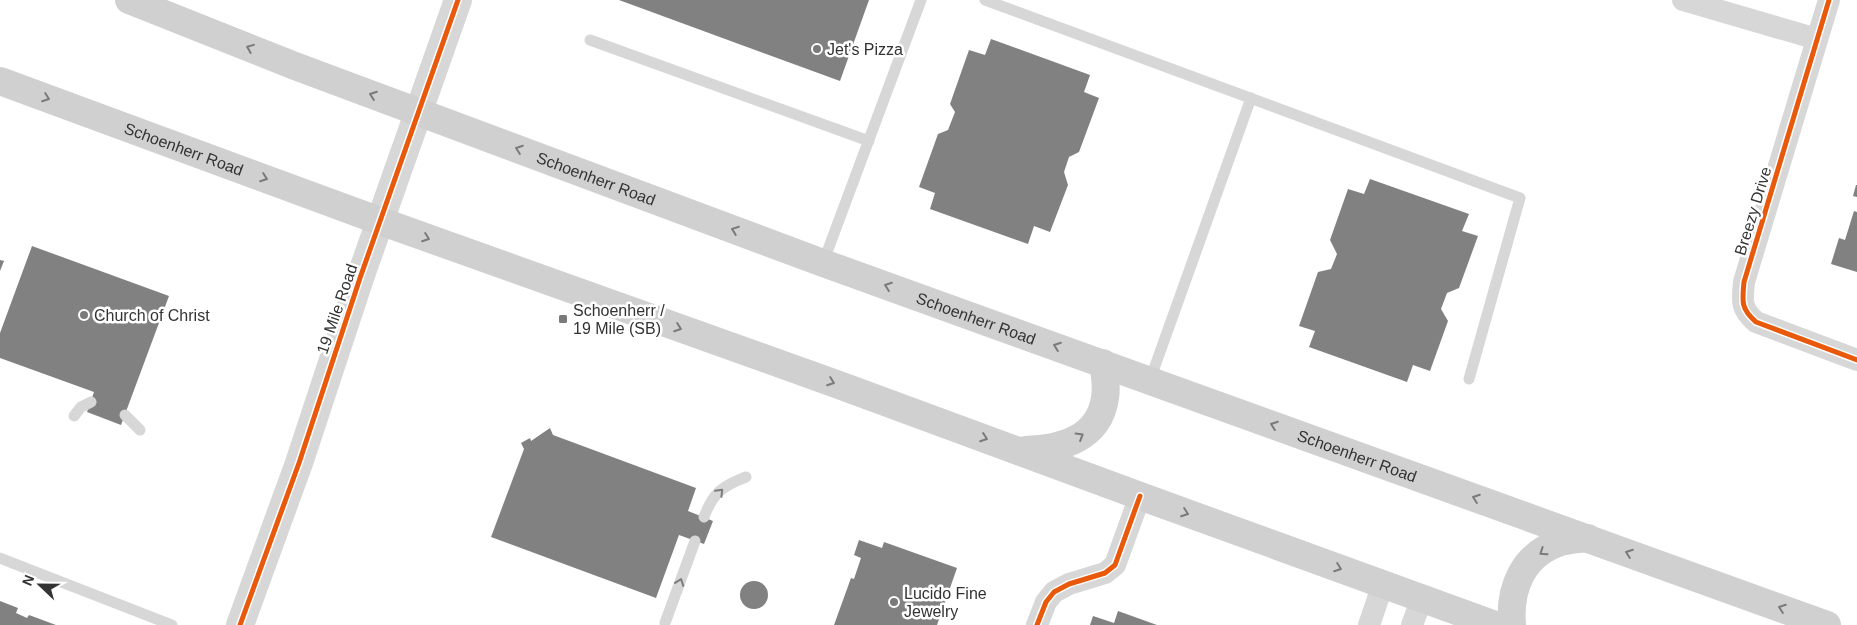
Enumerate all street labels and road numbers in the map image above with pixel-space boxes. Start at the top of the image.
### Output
street label: Schoenherr Road [122,119,246,178]
street label: Schoenherr Road [534,148,658,208]
street label: Breezy Drive [1731,165,1775,257]
street label: 19 Mile Road [314,262,360,356]
street label: Schoenherr Road [914,289,1038,348]
street label: Schoenherr Road [1295,426,1419,485]

